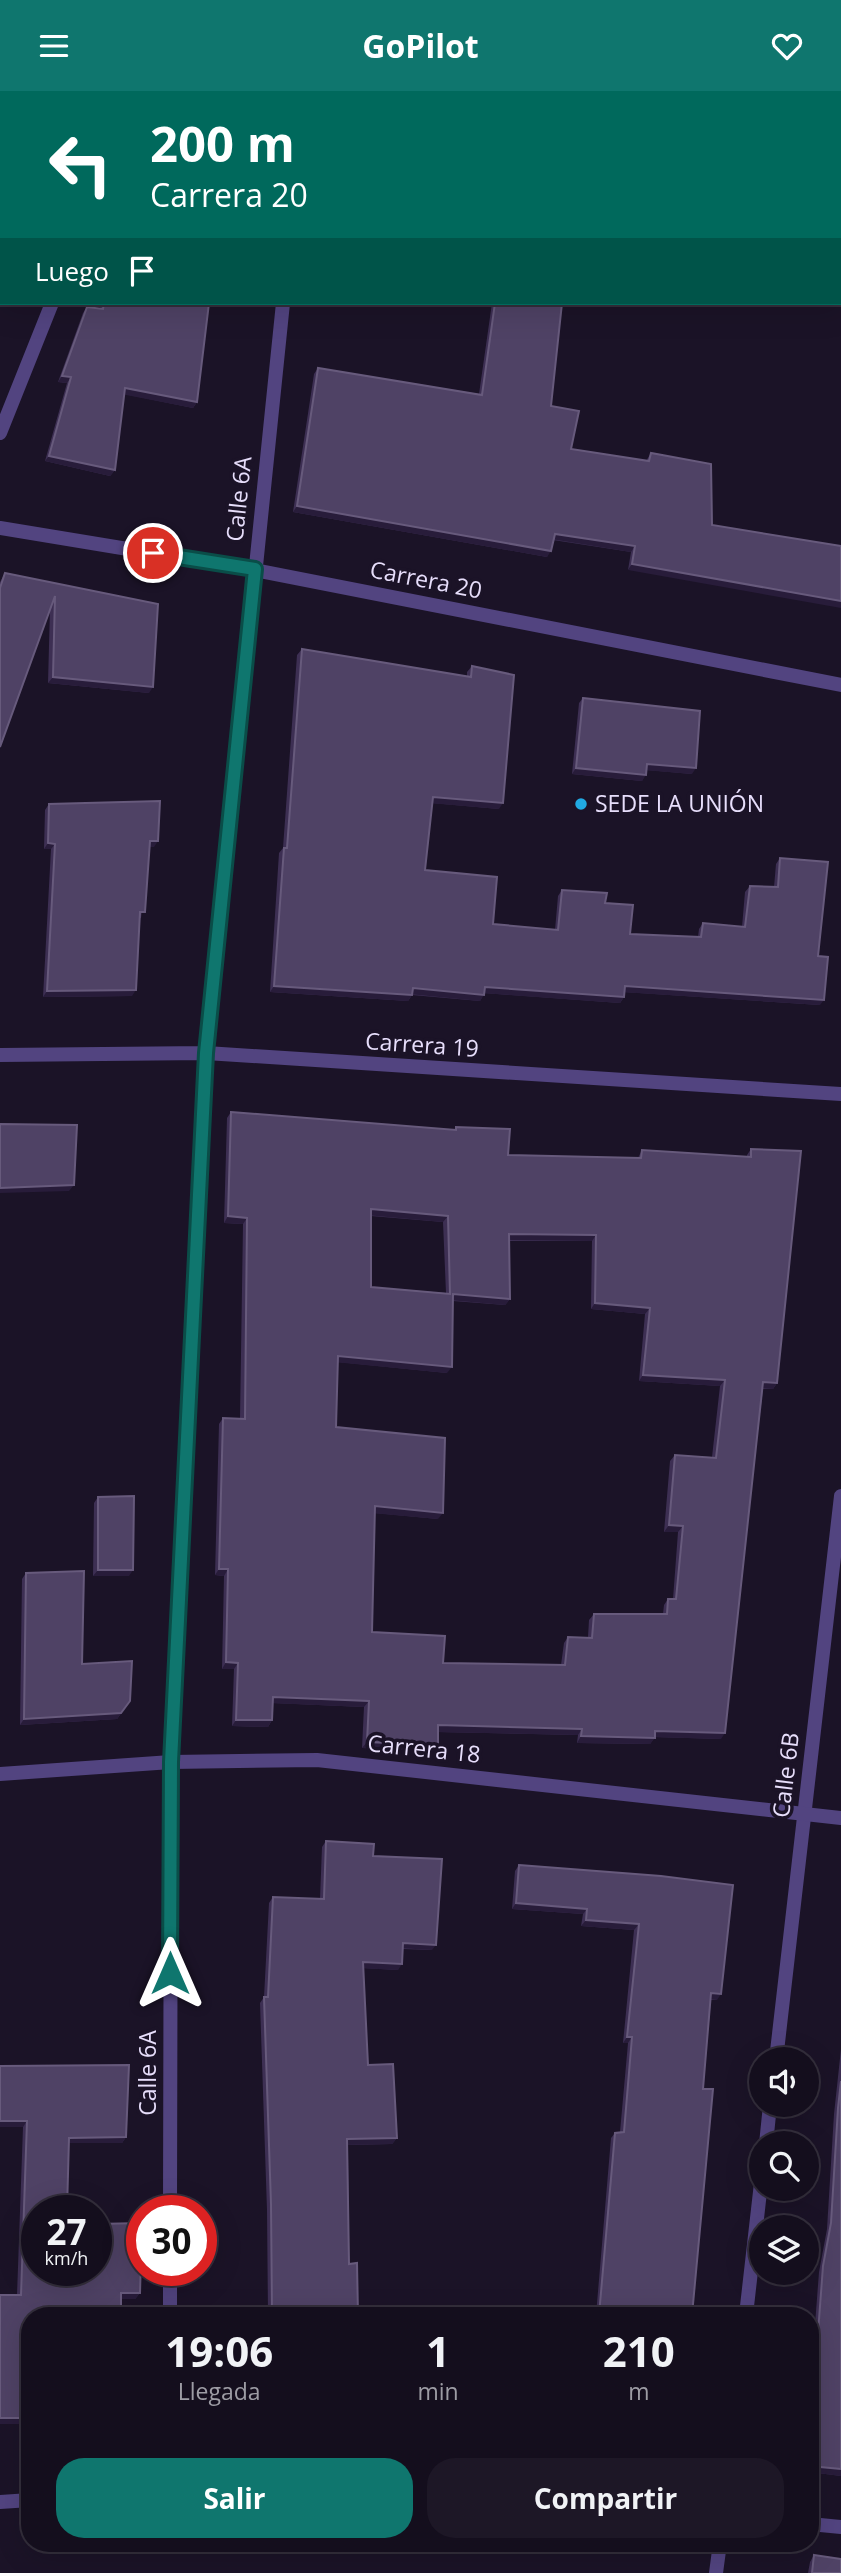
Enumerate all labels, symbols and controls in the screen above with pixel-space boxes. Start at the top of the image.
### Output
text: GoPilot [362,24,479,67]
icon: menu [35,27,73,65]
icon: heart [768,27,806,65]
text: 200 m [150,110,295,176]
icon: left [35,119,126,210]
text: Carrera 20 [150,173,308,216]
icon: arrive [123,252,161,290]
text: Luego [35,253,109,289]
street label: Calle 6A [218,454,258,543]
pin [123,523,183,583]
icon: arrive [134,534,172,572]
street label: Carrera 20 [367,552,485,606]
place label: SEDE LA UNIÓN [595,787,764,819]
marker: SEDE LA UNIÓN [573,796,589,812]
street label: Carrera 19 [364,1024,480,1064]
street label: Carrera 18 [366,1726,482,1770]
street label: Calle 6B [764,1730,806,1819]
position arrow [133,1936,207,2010]
street label: Calle 6A [131,2030,163,2116]
map controls [749,2047,819,2285]
button: sound [749,2047,819,2117]
button: search [749,2131,819,2201]
speed limit sign: 30 [126,2195,217,2286]
text: 27 [46,2208,87,2255]
button: layers [749,2215,819,2285]
text: km/h [45,2246,88,2270]
text: 19:06 [165,2322,273,2379]
text: 1 [426,2322,450,2379]
text: 210 [603,2322,675,2379]
text: Llegada [178,2375,261,2407]
text: min [417,2375,459,2407]
text: m [628,2375,649,2407]
button: Salir [56,2458,413,2538]
button: Compartir [427,2458,784,2538]

